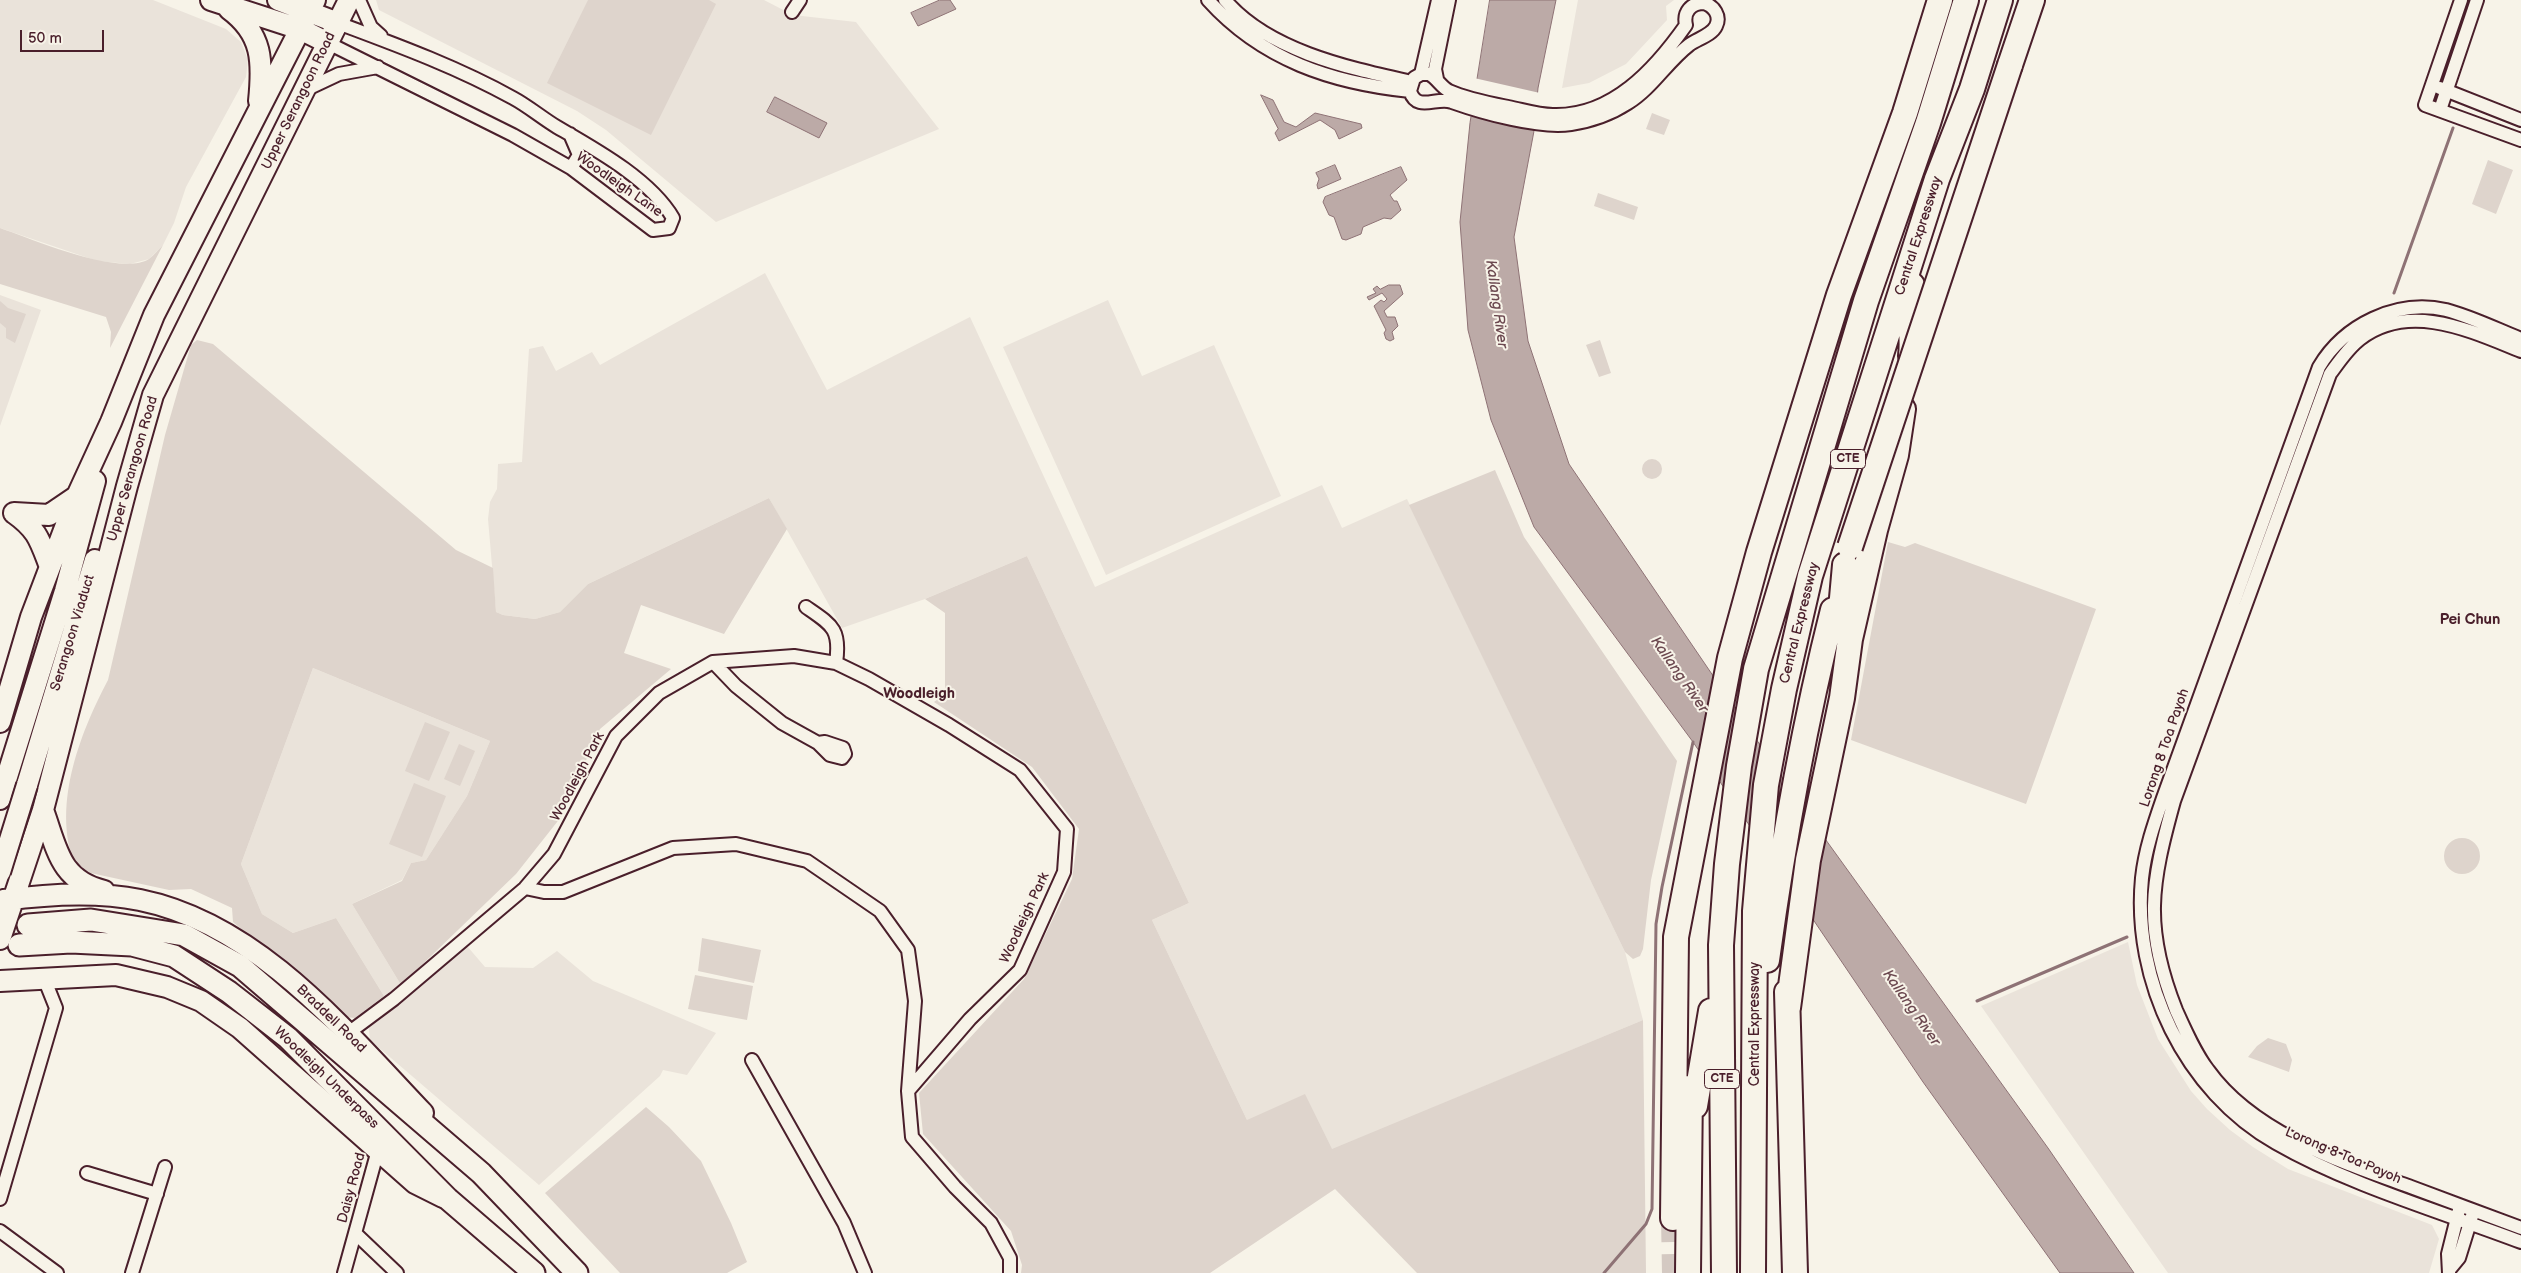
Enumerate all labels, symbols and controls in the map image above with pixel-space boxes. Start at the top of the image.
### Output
scale bar [22,20,106,52]
text: 50 m [28,29,62,48]
street label: Upper Serangoon Road [258,30,340,172]
street label: Woodleigh Lane [572,149,666,221]
street label: Central Expressway [1892,174,1946,298]
water label: Kallang River [1481,259,1511,349]
street label: Upper Serangoon Road [104,394,162,544]
road number: CTE [1830,449,1866,468]
street label: Central Expressway [1777,561,1823,685]
street label: Serangoon Viaduct [47,573,99,693]
district label: Pei Chun [2440,611,2500,629]
water label: Kallang River [1646,633,1712,717]
district label: Woodleigh [883,685,955,703]
street label: Lorong 8 Toa Payoh [2137,686,2193,810]
street label: Woodleigh Park [548,730,608,824]
street label: Woodleigh Park [997,870,1053,966]
street label: Central Expressway [1747,962,1763,1086]
water label: Kallang River [1878,966,1944,1050]
street label: Braddell Road [293,982,369,1056]
street label: Woodleigh Underpass [270,1023,382,1133]
road number: CTE [1704,1070,1740,1088]
street label: Lorong 8 Toa Payoh [2282,1124,2404,1188]
street label: Daisy Road [335,1151,369,1225]

